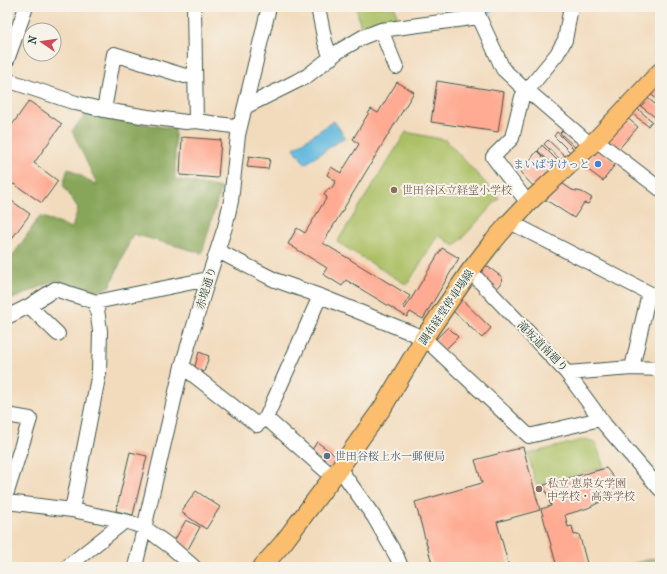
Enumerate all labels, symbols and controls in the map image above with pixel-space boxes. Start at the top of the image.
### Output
north arrow [22,22,62,62]
text: N [25,34,40,45]
place label: まいばすけっと [513,158,590,171]
marker: まいばすけっと [593,159,603,169]
place label: 世田谷区立経堂小学校 [402,184,512,197]
marker: 世田谷区立経堂小学校 [389,185,399,195]
street label: 赤堤通り [194,265,219,311]
street label: 調布経堂停車場線 [416,267,476,347]
street label: 滝坂道南廻り [515,318,571,374]
place label: 世田谷桜上水一郵便局 [335,450,445,463]
marker: 世田谷桜上水一郵便局 [322,451,332,461]
place label: 私立 恵泉女学園 中学校・高等学校 [547,477,635,503]
marker: 私立 恵泉女学園 中学校・高等学校 [534,484,544,494]

